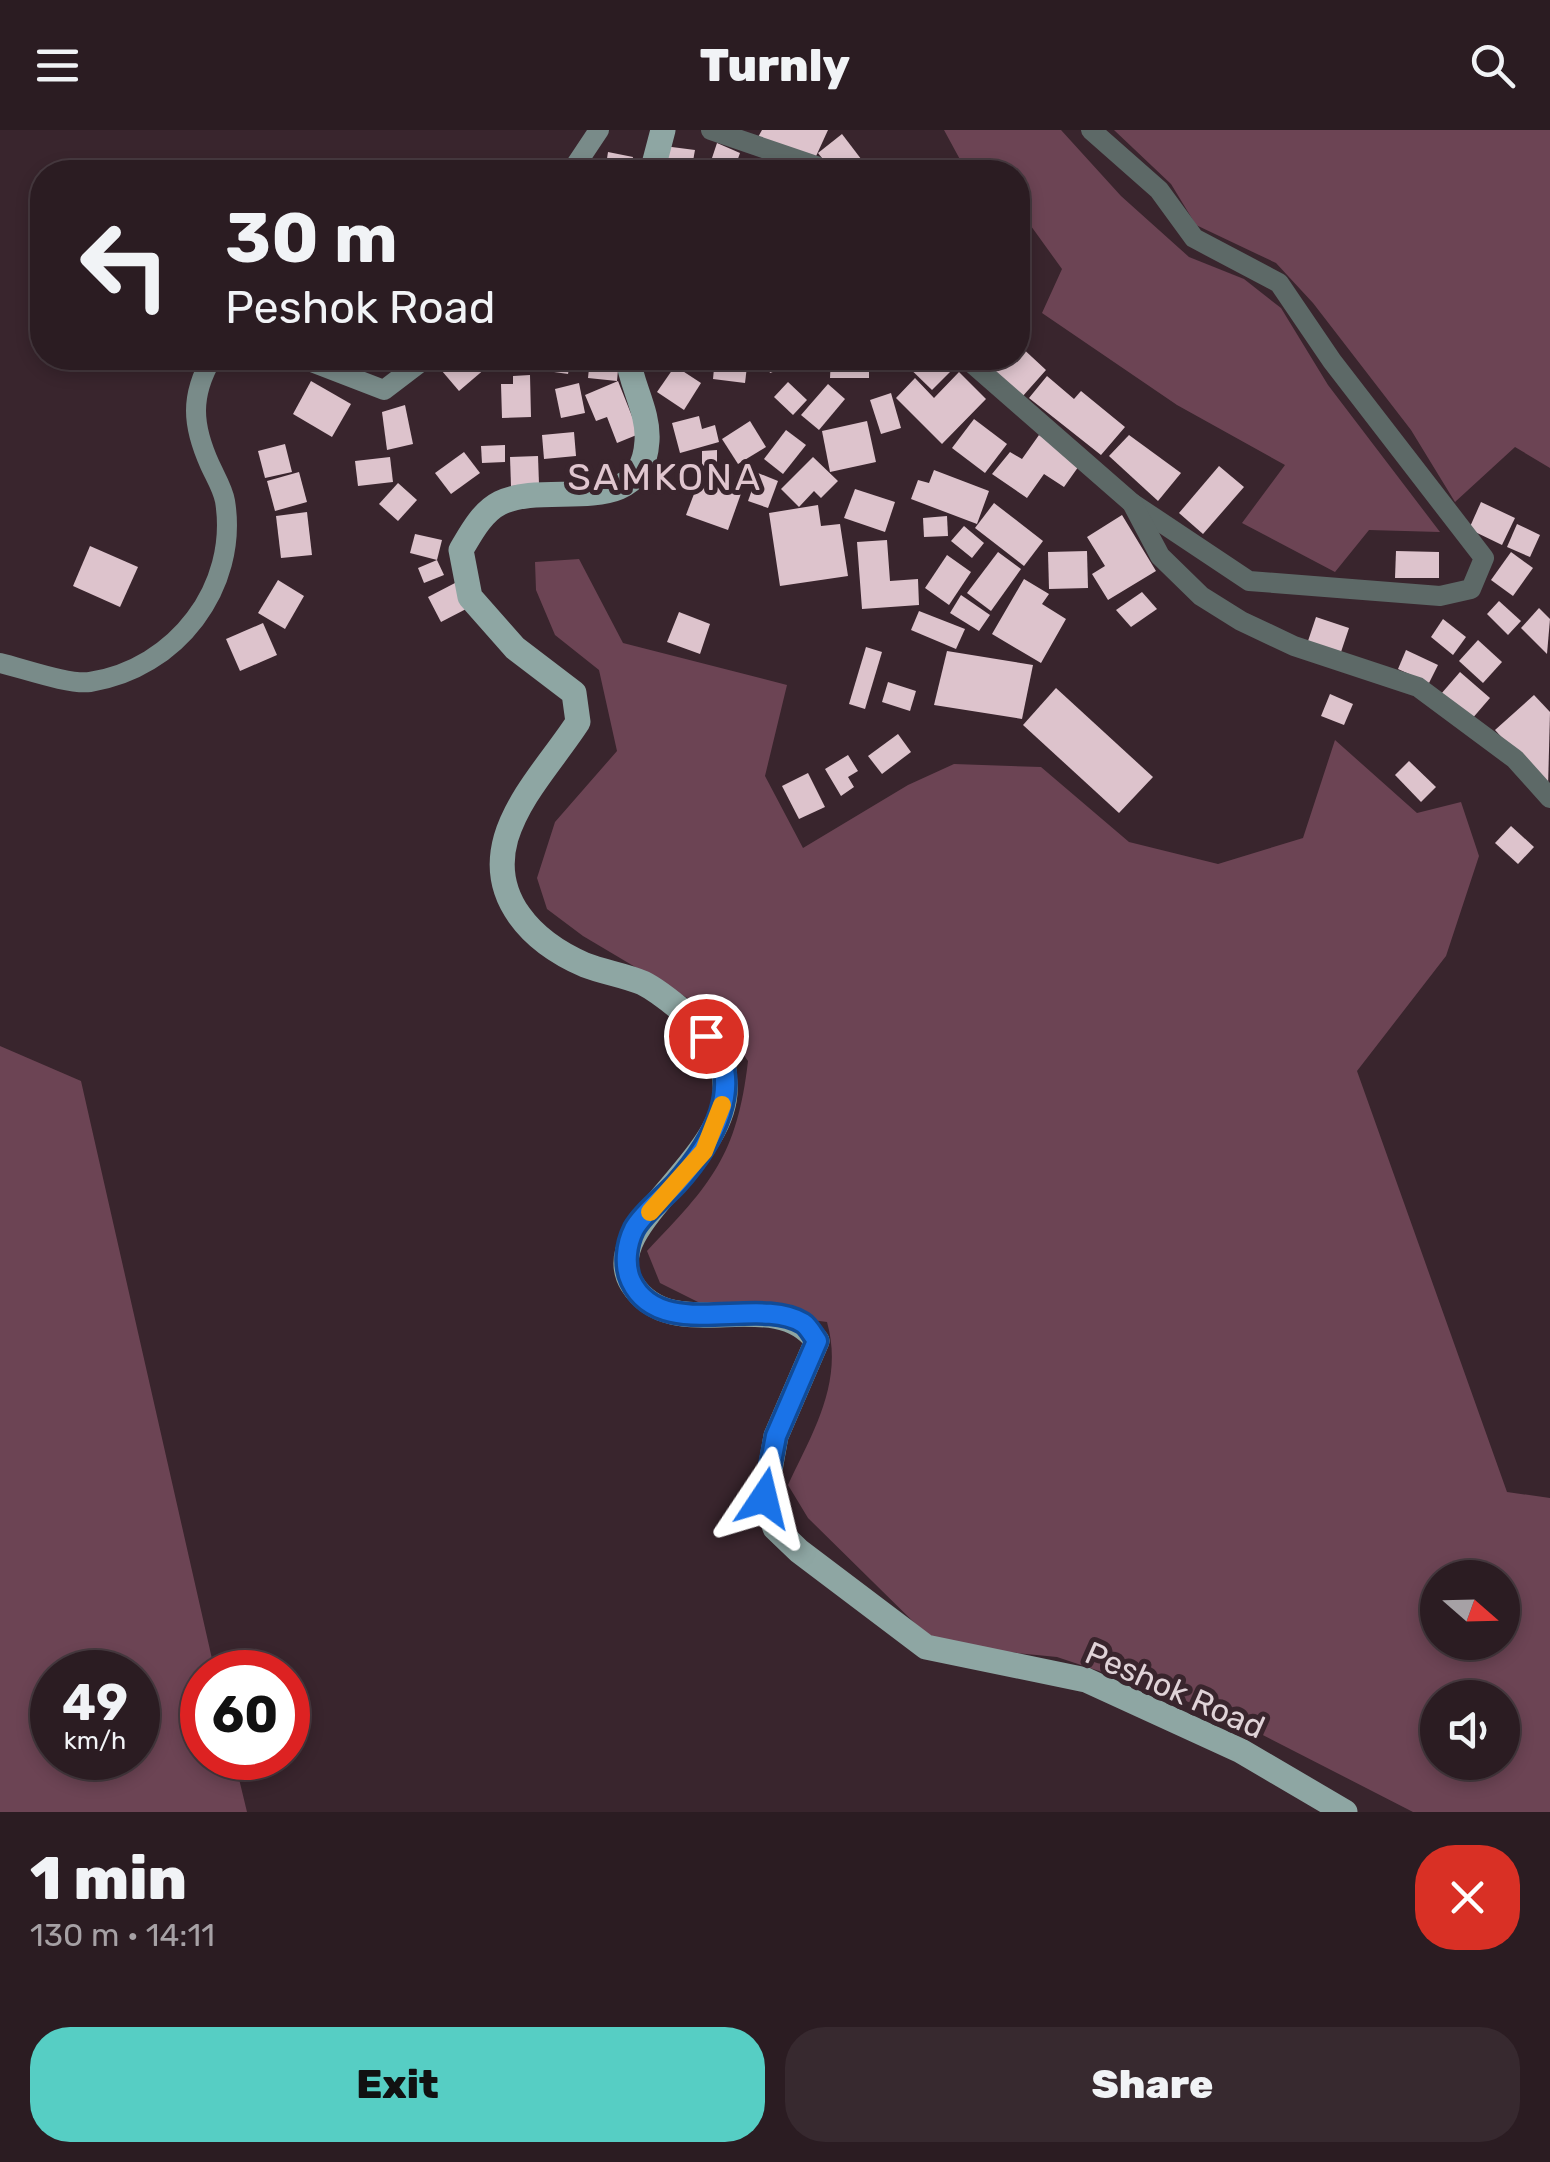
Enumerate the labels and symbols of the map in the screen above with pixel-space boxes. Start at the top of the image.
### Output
district label: SAMKONA [567,454,763,500]
pin [664,994,749,1079]
position arrow [712,1446,816,1550]
north arrow [1420,1560,1520,1660]
street label: Peshok Road [1079,1634,1271,1746]
speed limit sign: 60 [180,1650,310,1780]

